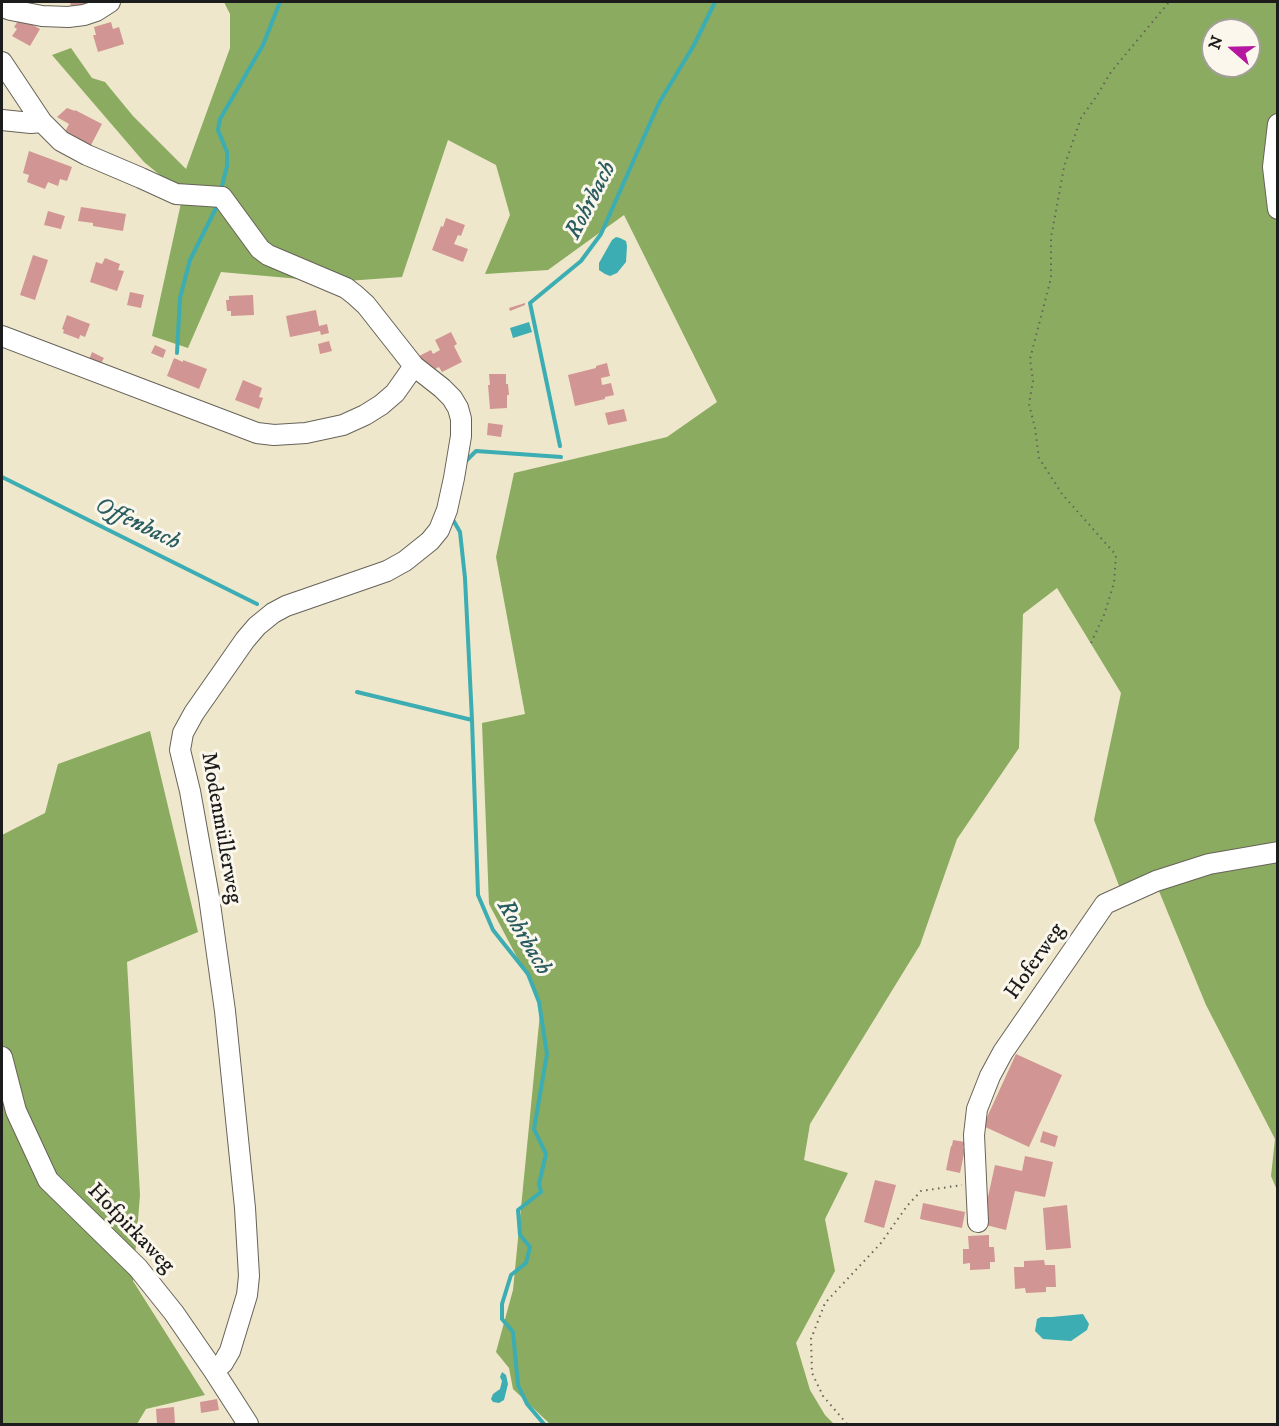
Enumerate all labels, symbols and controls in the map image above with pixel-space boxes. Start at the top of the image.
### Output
north arrow [1201,18,1261,78]
text: N [1204,33,1228,52]
water label: Rohrbach [560,157,624,245]
water label: Offenbach [90,492,184,558]
street label: Modenmüllerweg [194,750,246,906]
water label: Rohrbach [489,895,557,981]
street label: Hoferweg [1000,919,1072,1005]
street label: Hofpirkaweg [81,1179,179,1279]

